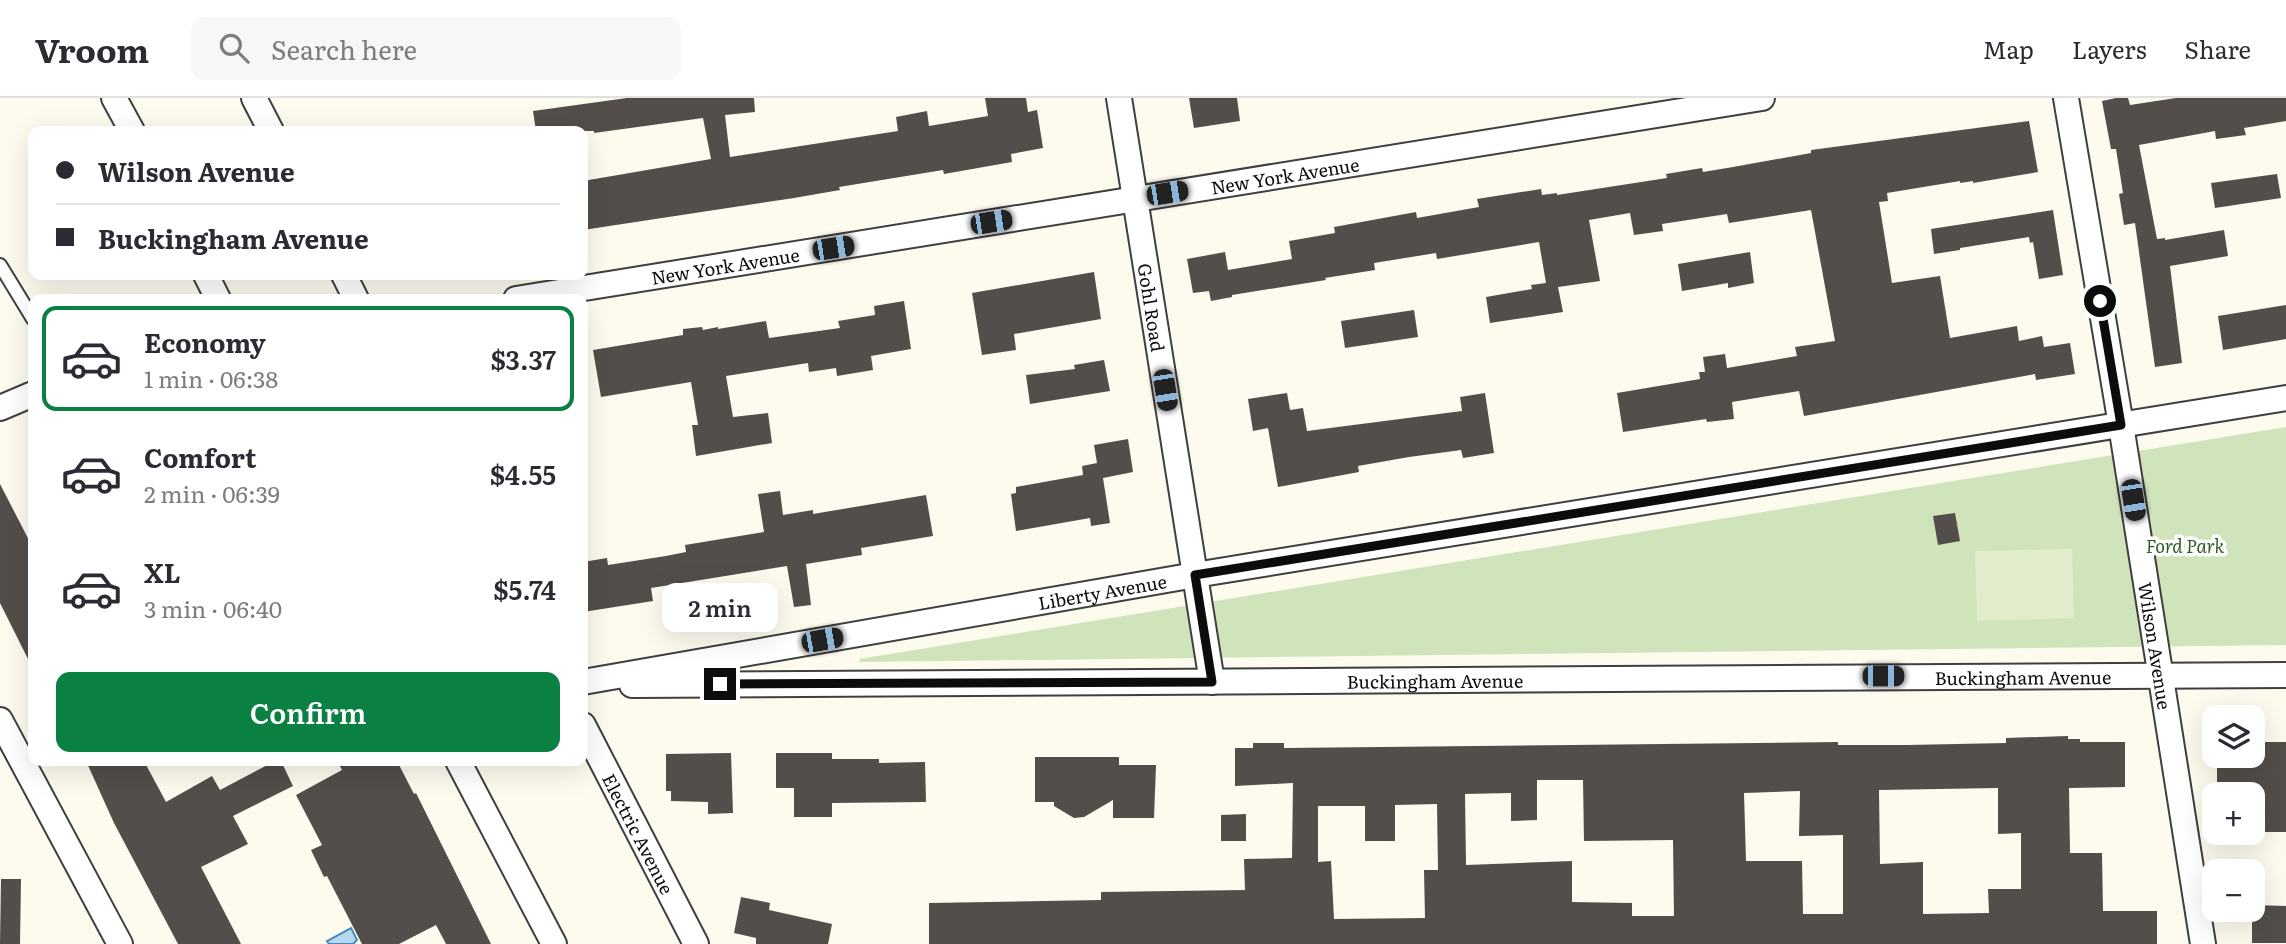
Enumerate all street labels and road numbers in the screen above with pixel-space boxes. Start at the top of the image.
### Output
street label: New York Avenue [1209,150,1361,200]
street label: New York Avenue [649,240,801,291]
street label: Gohl Road [1132,261,1173,353]
street label: Liberty Avenue [1036,567,1169,616]
street label: Wilson Avenue [2132,580,2179,711]
street label: Buckingham Avenue [1935,663,2111,691]
street label: Buckingham Avenue [1347,666,1523,694]
street label: Electric Avenue [596,768,681,899]

